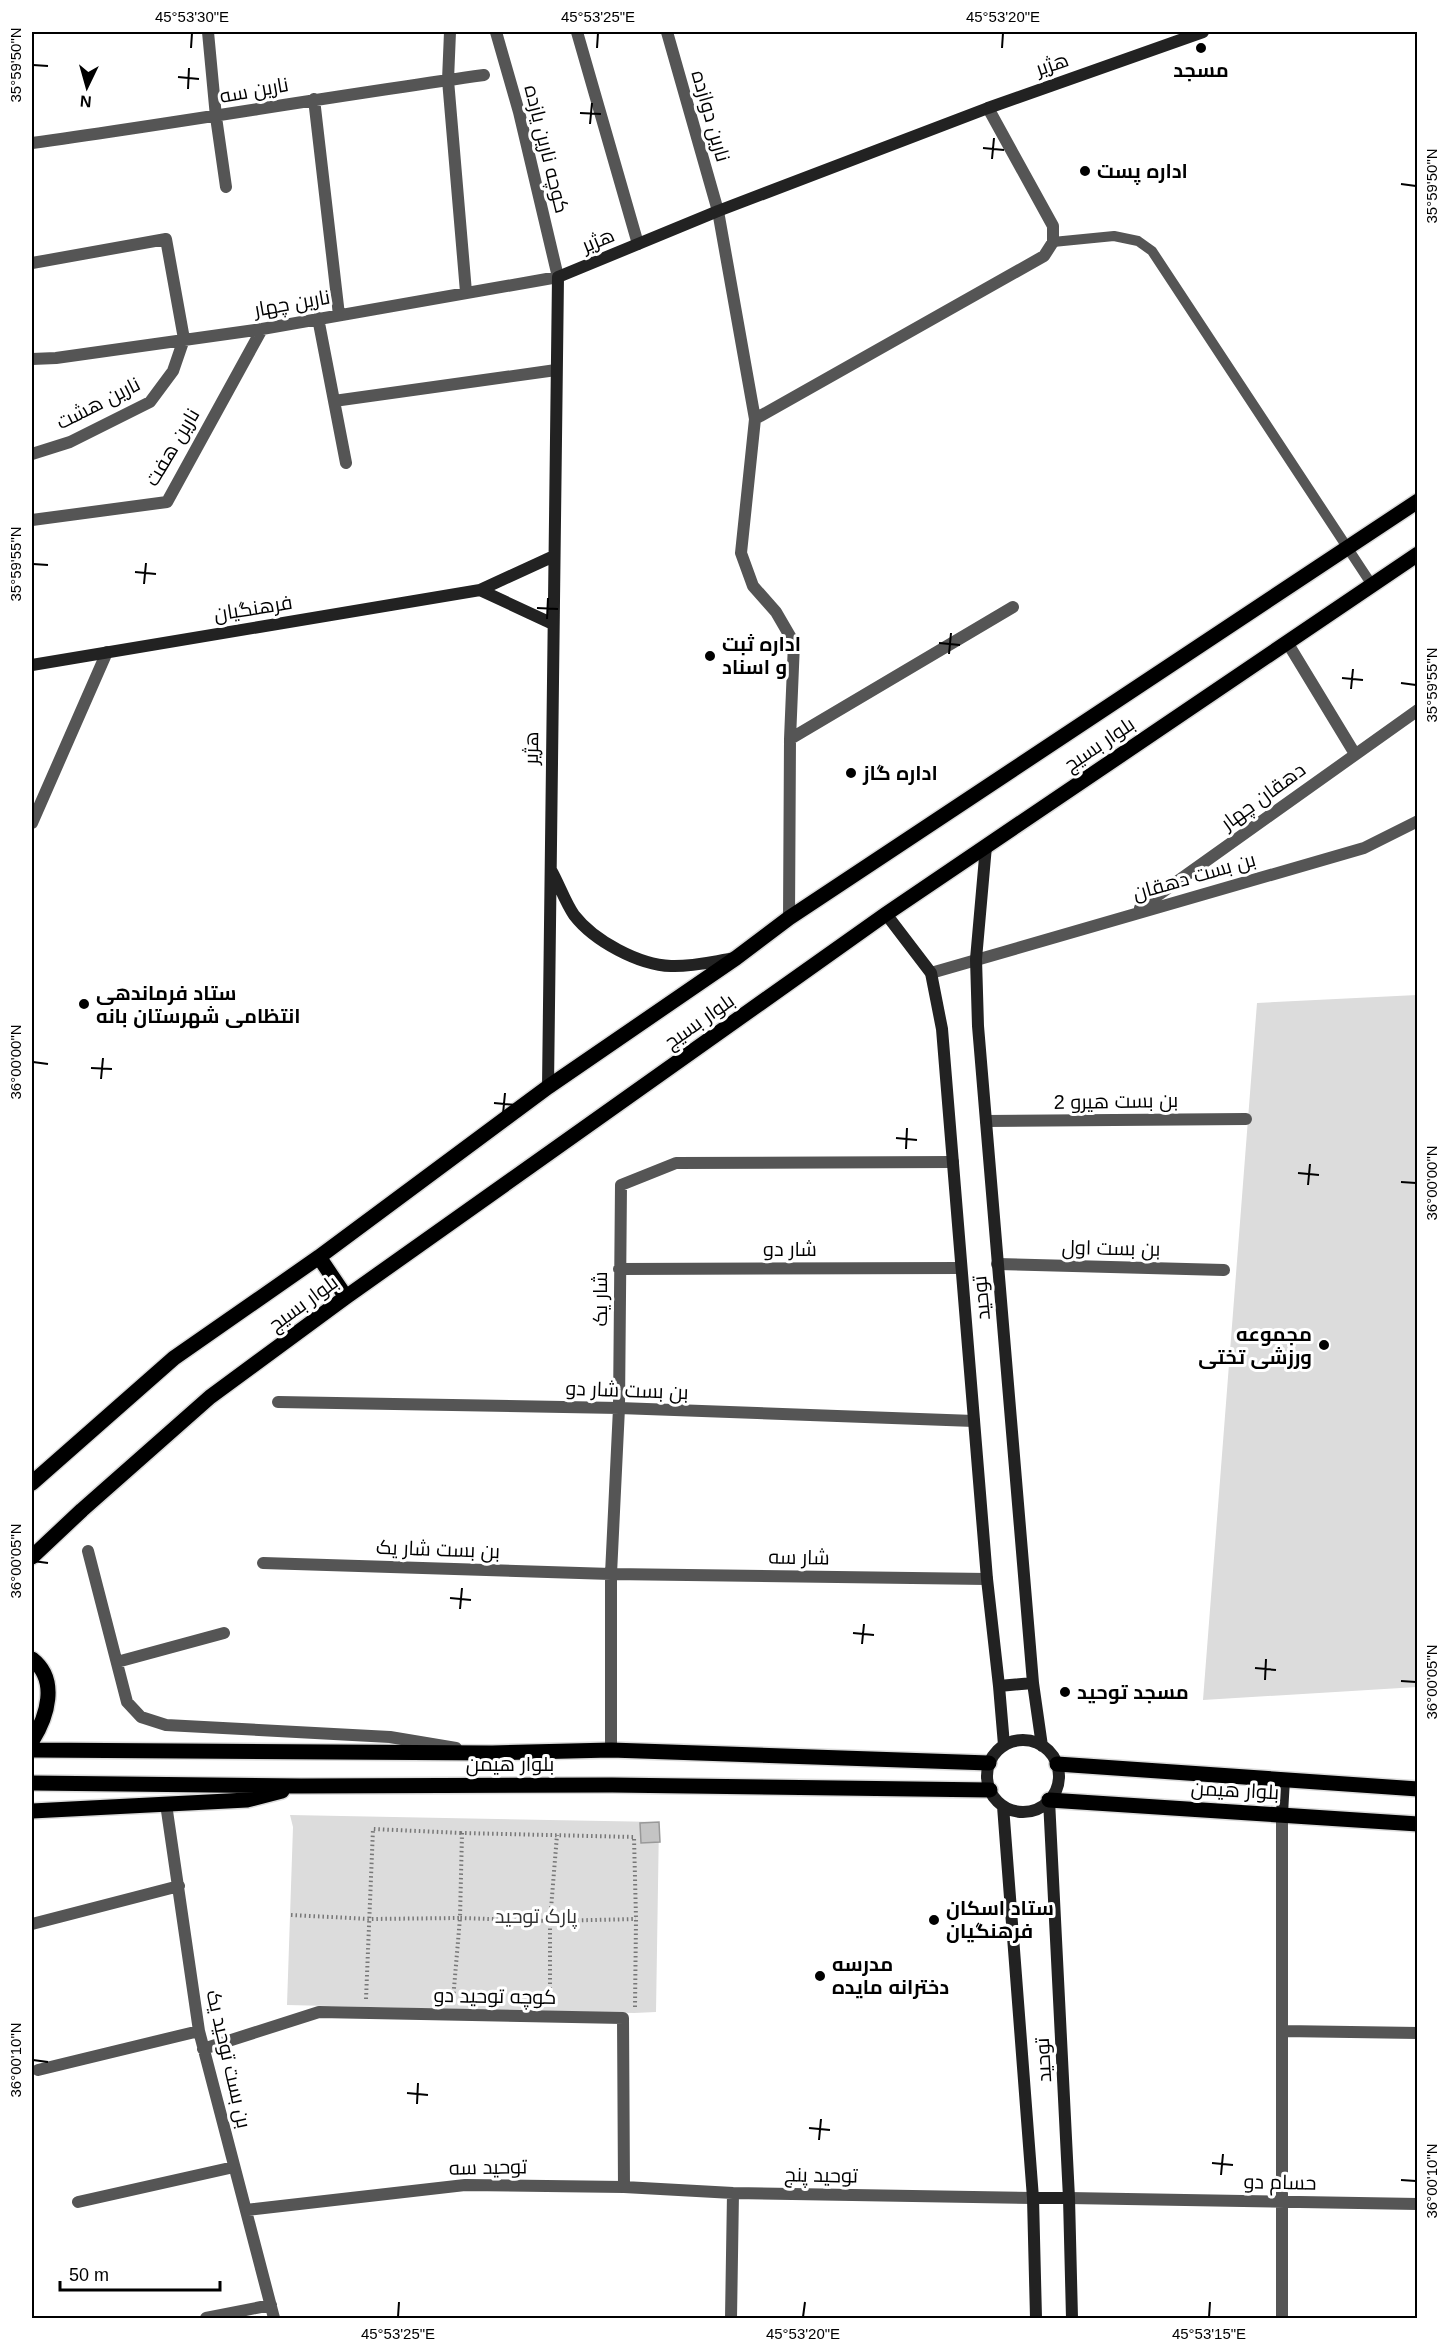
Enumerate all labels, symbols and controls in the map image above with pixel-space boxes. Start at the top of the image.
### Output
text: 45°53'30"E [155,8,229,25]
text: 45°53'25"E [561,8,635,25]
text: 45°53'20"E [966,8,1040,25]
text: 35°59'50"N [7,27,24,103]
marker: مسجد [1194,41,1208,55]
street label: هژیر [1032,48,1072,81]
north arrow [57,57,117,117]
place label: مسجد [1173,59,1229,82]
street label: نارین دوازده [686,68,735,165]
street label: نارین سه [218,73,290,109]
street label: کوچه نارین یازده [518,83,574,216]
text: N [79,92,92,110]
text: 35°59'50"N [1423,148,1440,224]
place label: اداره پست [1097,160,1188,185]
marker: اداره پست [1078,164,1092,178]
street label: هژیر [578,224,618,258]
street label: نارین چهار [251,285,332,323]
street label: نارین هشت [53,373,144,435]
street label: نارین هفت [140,404,205,491]
text: 35°59'55"N [7,526,24,602]
street label: فرهنگیان [212,591,294,627]
place label: اداره ثبت و اسناد [722,633,801,679]
text: 35°59'55"N [1423,647,1440,723]
marker: اداره ثبت و اسناد [703,649,717,663]
street label: بلوار بسیج [1060,712,1140,778]
street label: هژیر [520,731,543,766]
street label: دهقان چهار [1216,758,1311,836]
place label: اداره گاز [862,762,938,785]
marker: اداره گاز [844,766,858,780]
street label: بن بست دهقان [1130,848,1259,906]
place label: ستاد فرماندهی انتظامی شهرستان بانه [96,982,301,1029]
street label: بلوار بسیج [660,989,740,1055]
marker: ستاد فرماندهی انتظامی شهرستان بانه [77,997,91,1011]
text: 36°00'00"N [7,1024,24,1100]
street label: بن بست هیرو 2 [1053,1089,1179,1115]
text: 36°00'00"N [1423,1145,1440,1221]
street label: بن بست اول [1061,1236,1161,1262]
street label: شار دو [763,1238,817,1261]
street label: بلوار بسیج [264,1271,344,1338]
street label: شار یک [589,1272,612,1326]
street label: توحید [968,1274,995,1321]
place label: مجموعه ورزشی تختی [1198,1323,1312,1369]
marker: مجموعه ورزشی تختی [1317,1338,1331,1352]
street label: بن بست شار دو [565,1377,689,1405]
text: 36°00'05"N [7,1523,24,1599]
street label: بن بست شار یک [375,1536,500,1564]
street label: شار سه [768,1545,830,1570]
text: 36°00'05"N [1423,1644,1440,1720]
place label: مسجد توحید [1077,1681,1189,1704]
marker: مسجد توحید [1058,1685,1072,1699]
street label: بلوار هیمن [466,1753,554,1777]
street label: بلوار هیمن [1190,1777,1280,1805]
place label: ستاد اسکان فرهنگیان [946,1897,1054,1943]
park label: پارک توحید [495,1905,578,1929]
marker: ستاد اسکان فرهنگیان [927,1913,941,1927]
place label: مدرسه دخترانه مایده [832,1953,949,1999]
marker: مدرسه دخترانه مایده [813,1969,827,1983]
street label: کوچه توحید دو [433,1984,557,2010]
street label: بن بست توحید یک [200,1988,256,2131]
text: 36°00'10"N [7,2022,24,2098]
street label: توحید [1031,2036,1056,2083]
text: 36°00'10"N [1423,2143,1440,2219]
street label: توحید سه [449,2155,528,2180]
street label: توحید پنج [784,2163,859,2190]
street label: حسام دو [1243,2170,1317,2197]
scale bar [60,2254,220,2292]
text: 50 m [69,2265,109,2285]
text: 45°53'25"E [361,2325,435,2342]
text: 45°53'20"E [766,2325,840,2342]
text: 45°53'15"E [1172,2325,1246,2342]

